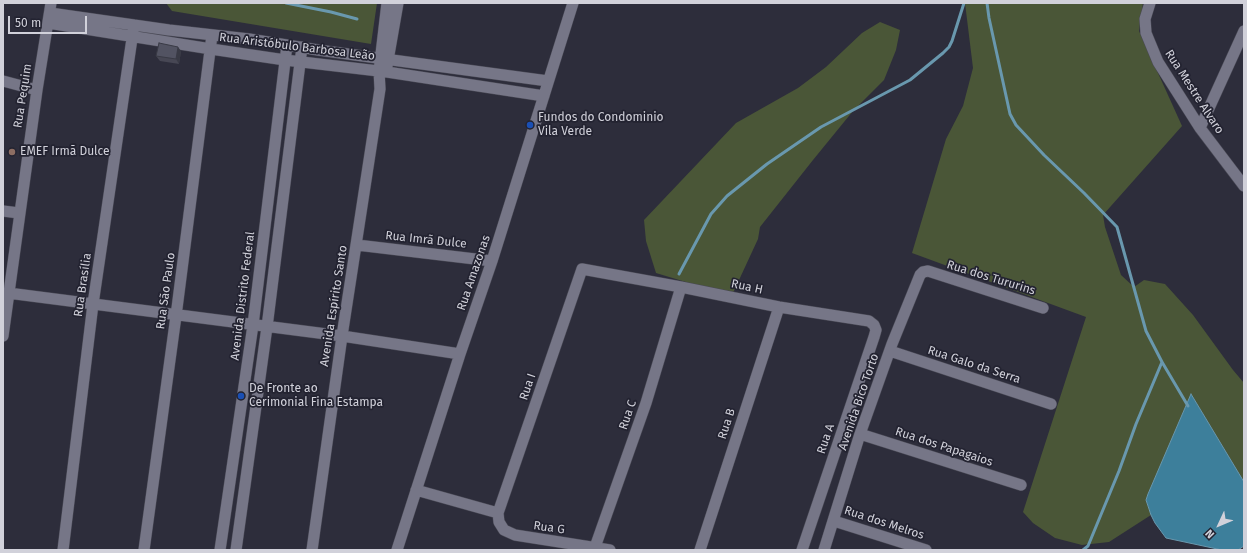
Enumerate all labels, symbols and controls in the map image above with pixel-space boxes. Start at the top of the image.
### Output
scale bar [10,8,89,34]
text: 50 m [15,16,41,30]
street label: Rua Aristóbulo Barbosa Leão [218,30,376,64]
street label: Rua Mestre Alvaro [1161,47,1227,137]
street label: Rua Pequim [11,63,35,129]
place label: Fundos do Condominio Vila Verde [538,111,664,139]
marker: Fundos do Condominio Vila Verde [525,120,535,130]
place label: EMEF Irmã Dulce [20,145,110,159]
marker: EMEF Irmã Dulce [7,147,17,157]
street label: Rua Imrã Dulce [385,229,467,251]
street label: Avenida Distrito Federal [228,231,258,361]
street label: Rua Amazonas [454,233,494,313]
street label: Avenida Espírito Santo [317,244,351,368]
street label: Rua Brasília [71,252,95,318]
street label: Rua São Paulo [153,252,179,330]
street label: Rua dos Tururins [945,258,1037,298]
street label: Rua H [730,277,764,297]
street label: Rua Galo da Serra [926,343,1022,387]
street label: Avenida Bico Torto [836,352,882,452]
street label: Rua I [517,372,539,402]
place label: De Fronte ao Cerimonial Fina Estampa [249,382,383,410]
marker: De Fronte ao Cerimonial Fina Estampa [236,391,246,401]
street label: Rua C [616,398,640,432]
street label: Rua B [715,407,739,441]
street label: Rua A [814,422,838,456]
street label: Rua dos Papagaios [893,424,995,470]
street label: Rua dos Melros [842,503,926,543]
north arrow [1199,505,1239,545]
street label: Rua G [532,519,566,537]
text: N [1203,527,1217,541]

